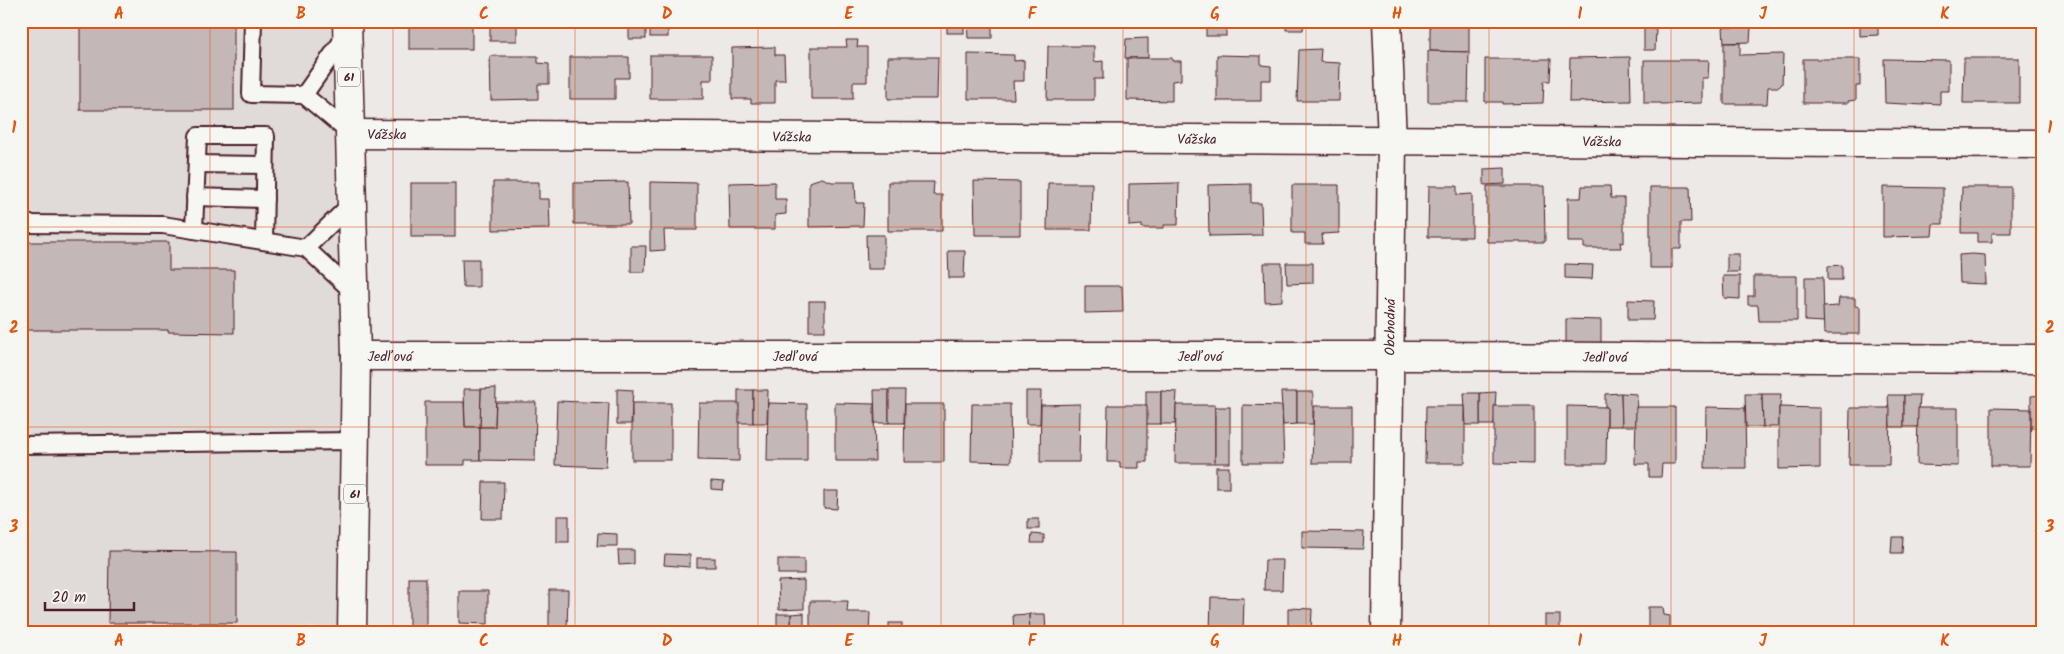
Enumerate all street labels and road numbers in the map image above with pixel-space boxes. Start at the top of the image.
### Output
road number: 61 [338,68,360,86]
street label: Vážska [367,124,407,146]
street label: Vážska [772,126,812,149]
street label: Vážska [1177,129,1217,151]
street label: Vážska [1582,131,1622,154]
street label: Obchodná [1379,297,1402,356]
street label: Jedľová [367,346,414,368]
street label: Jedľová [772,346,819,368]
street label: Jedľová [1177,346,1224,368]
street label: Jedľová [1582,347,1629,369]
road number: 61 [344,484,366,504]

